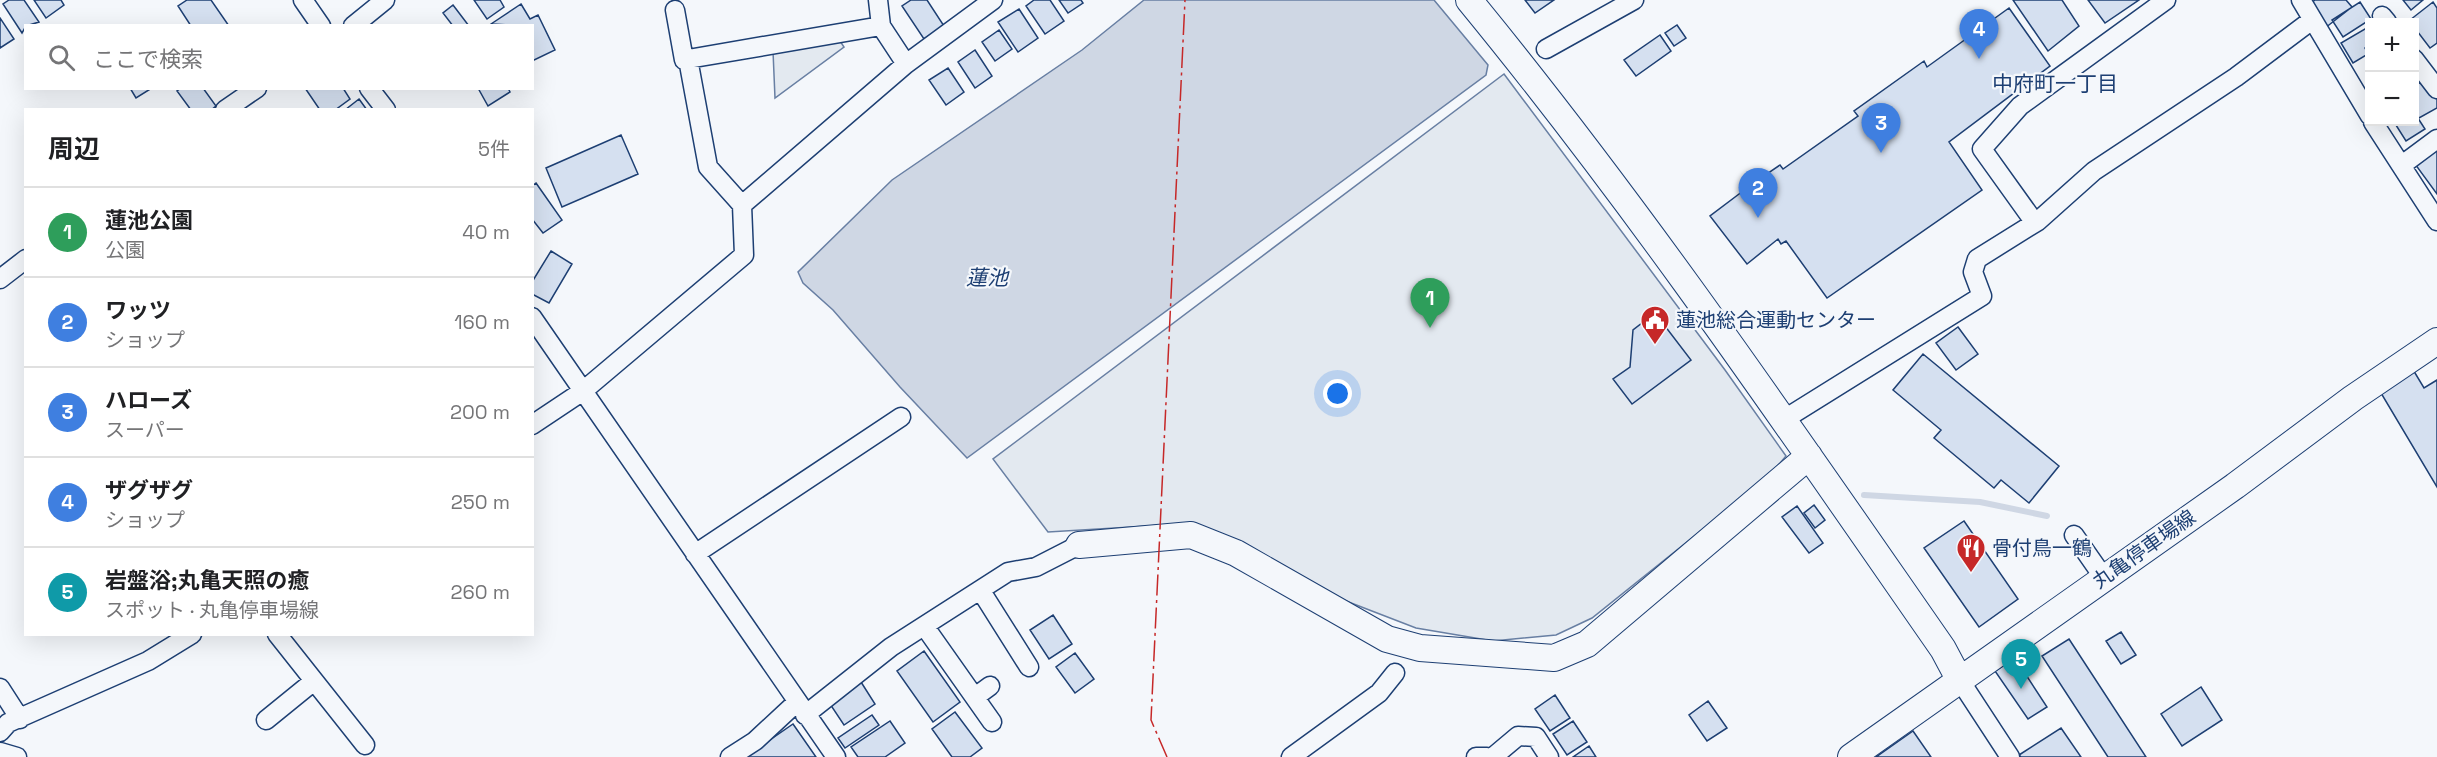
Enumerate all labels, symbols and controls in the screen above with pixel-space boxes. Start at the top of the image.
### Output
pin: 4 [1960,10,1998,59]
map controls [2365,18,2419,126]
button: + [2365,18,2419,72]
search box [24,24,534,90]
icon: search [45,41,78,74]
text: ここで検索 [93,45,203,73]
district label: 中府町一丁目 [1992,70,2118,97]
button: − [2365,72,2419,126]
pin: 3 [1862,104,1900,153]
text: 周辺 [48,132,100,166]
text: 5件 [478,136,510,162]
pin: 2 [1738,168,1778,218]
text: 蓮池公園 [105,206,193,234]
text: 1 [63,219,72,245]
text: 40 m [462,219,510,245]
text: 公園 [105,237,145,263]
water label: 蓮池 [966,264,1010,291]
pin: 1 [1410,278,1450,328]
text: ワッツ [105,296,171,324]
public building icon: 蓮池総合運動センター [1639,304,1671,346]
place label: 蓮池総合運動センター [1676,307,1876,333]
text: 2 [62,309,73,335]
text: 160 m [454,309,510,335]
text: ショップ [105,327,185,353]
your location [1323,379,1352,408]
text: ハローズ [105,386,192,414]
text: 3 [61,399,74,425]
text: 200 m [450,399,510,425]
text: スーパー [105,417,185,443]
text: ザグザグ [105,476,193,504]
text: 4 [61,489,74,515]
text: 250 m [451,489,510,515]
street label: 丸亀停車場線 [2087,504,2201,594]
text: ショップ [105,507,185,533]
restaurant icon: 骨付鳥一鶴 [1955,532,1987,574]
place label: 骨付鳥一鶴 [1992,535,2092,561]
text: 岩盤浴;丸亀天照の癒 [105,566,310,594]
text: 5 [62,579,74,605]
text: 260 m [451,579,510,605]
text: スポット · 丸亀停車場線 [105,597,319,623]
pin: 5 [2002,640,2040,689]

